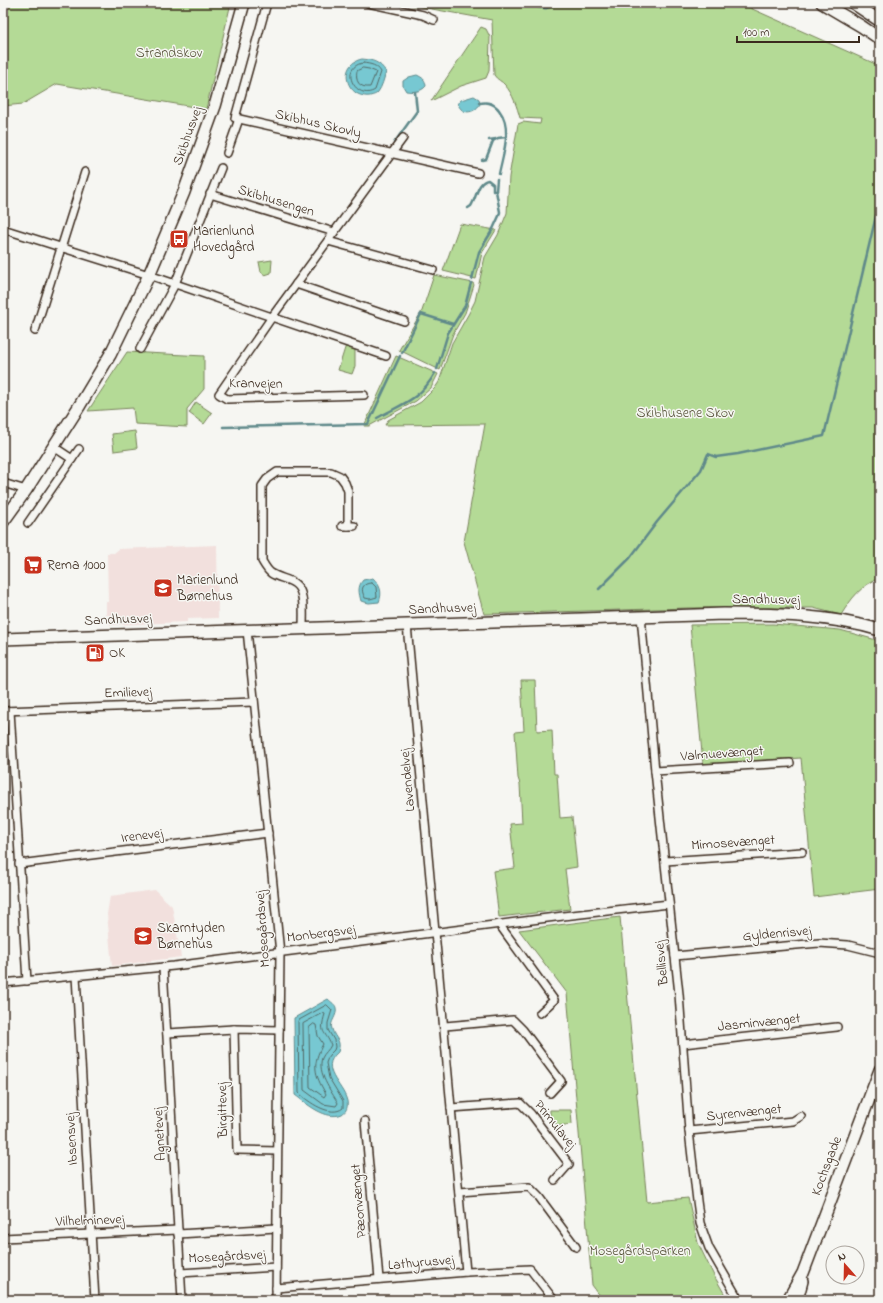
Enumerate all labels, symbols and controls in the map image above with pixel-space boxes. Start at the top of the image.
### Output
scale bar [737,18,859,44]
text: 100 m [743,24,770,42]
park label: Strandskov [136,43,203,64]
street label: Skibhusvej [168,103,209,168]
street label: Skibhus Skovly [273,104,363,145]
street label: Skibhusengen [235,179,317,224]
place label: Marienlund Hovedgård [193,221,255,259]
bus stop icon: Marienlund Hovedgård [168,228,190,250]
street label: Kranvejen [229,373,283,395]
park label: Skibhusene Skov [636,403,734,424]
supermarket icon: Rema 1000 [22,554,44,576]
place label: Rema 1000 [47,555,106,576]
place label: Marienlund Børnehus [176,570,238,607]
school or university icon: Marienlund Børnehus [152,577,174,599]
street label: Sandhusvej [732,589,801,611]
street label: Sandhusvej [408,597,478,621]
street label: Sandhusvej [84,608,154,632]
fuel station icon: OK [84,642,106,664]
place label: OK [109,643,125,664]
street label: Emilievej [104,682,153,704]
street label: Valmuevænget [679,741,764,768]
street label: Lavendelvej [395,746,421,812]
street label: Irenevej [120,823,165,849]
street label: Mimosevænget [690,830,776,857]
street label: Mosegårdsvej [250,888,277,968]
place label: Skarntyden Børnehus [156,918,225,955]
street label: Monbergsvej [285,919,358,950]
street label: Gyldenrisvej [742,920,813,948]
school or university icon: Skarntyden Børnehus [132,925,154,947]
street label: Bellisvej [649,938,675,987]
street label: Jasminvænget [717,1008,802,1039]
street label: Birgittevej [212,1081,235,1139]
street label: Primulavej [529,1096,582,1155]
street label: Syrenvænget [705,1099,783,1128]
street label: Agnetevej [148,1105,173,1162]
street label: Ibsensvej [60,1111,84,1166]
street label: Kochsgade [806,1133,849,1199]
street label: Pæonvænget [345,1163,374,1239]
street label: Vilhelminevej [54,1209,126,1233]
park label: Mosegårdsparken [589,1241,691,1263]
street label: Mosegårdsvej [188,1244,267,1271]
north arrow [825,1245,865,1285]
text: N [836,1248,848,1265]
street label: Lathyrusvej [387,1250,456,1277]

